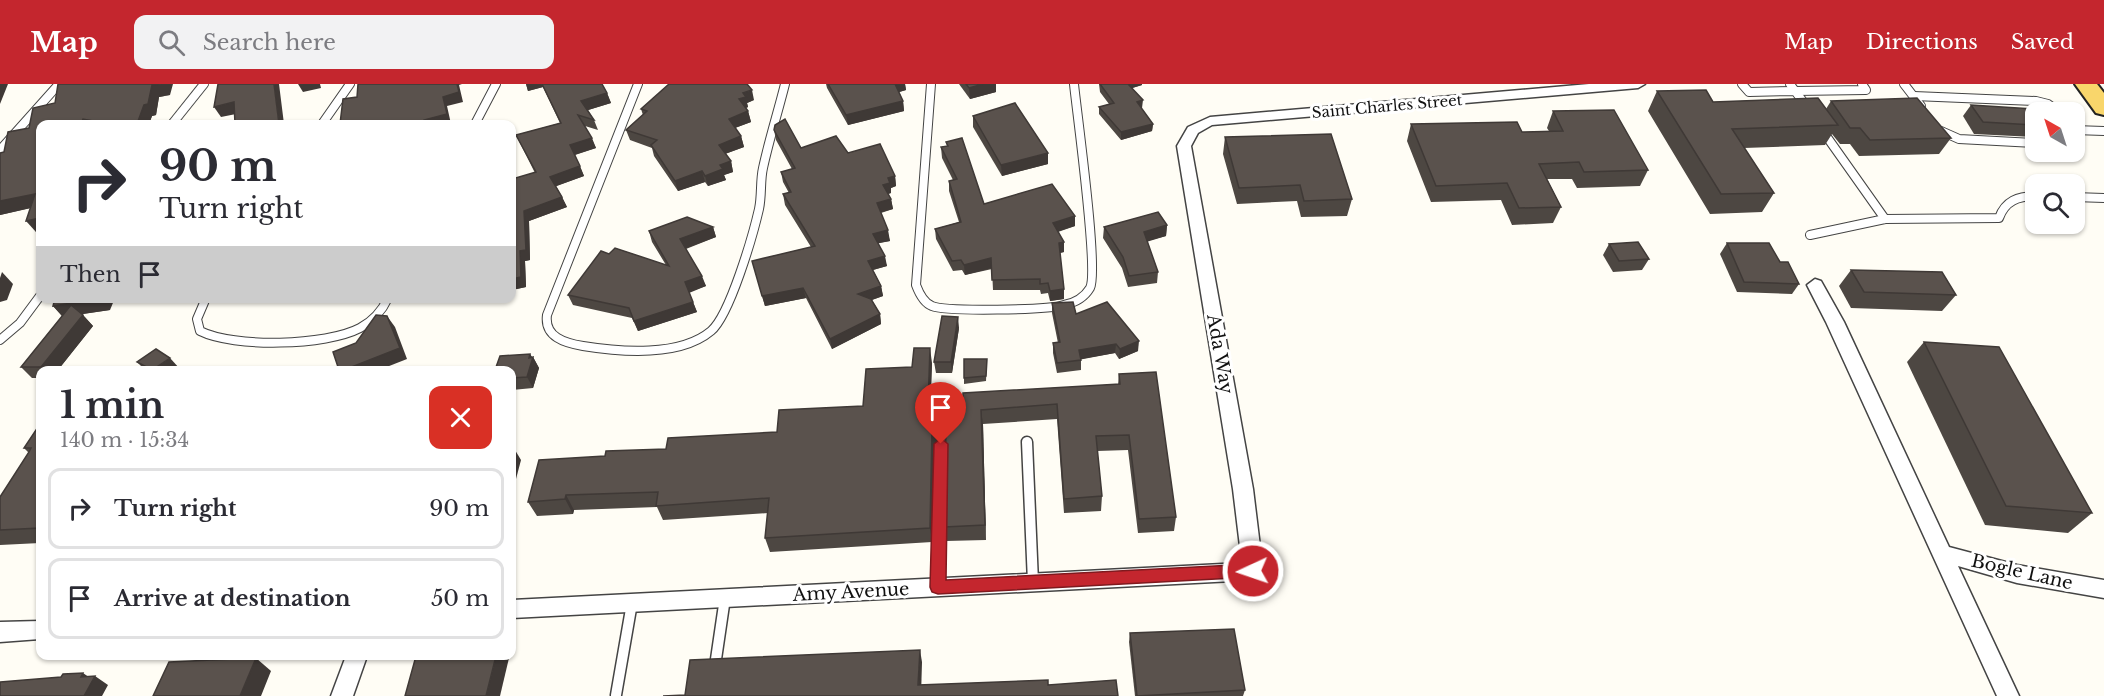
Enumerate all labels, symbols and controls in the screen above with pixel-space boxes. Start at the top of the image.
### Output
search box [134,15,554,69]
text: Map [30,25,98,60]
icon: search [155,26,188,59]
text: Search here [203,29,336,56]
text: Map [1784,29,1833,55]
text: Directions [1866,29,1978,55]
text: Saved [2011,29,2074,55]
street label: Saint Charles Street [1311,90,1463,122]
north arrow [2025,102,2085,162]
map controls [2025,102,2085,234]
text: 90 m [159,140,277,192]
icon: right [60,144,138,222]
button: search [2025,174,2085,234]
text: Turn right [159,192,303,225]
icon: arrive [133,258,166,291]
text: Then [60,261,121,288]
street label: Ada Way [1202,311,1238,396]
pin [915,382,966,444]
text: 1 min [60,383,164,428]
button: close [429,386,492,449]
icon: arrive [924,391,957,424]
text: 140 m · 15:34 [60,428,189,452]
icon: right [63,492,96,525]
text: Turn right [114,495,236,522]
text: 90 m [429,495,489,522]
position arrow [1221,539,1285,603]
street label: Bogle Lane [1969,550,2075,594]
street label: Amy Avenue [791,578,910,606]
icon: arrive [63,582,96,615]
text: Arrive at destination [114,585,351,612]
text: 50 m [431,585,489,612]

